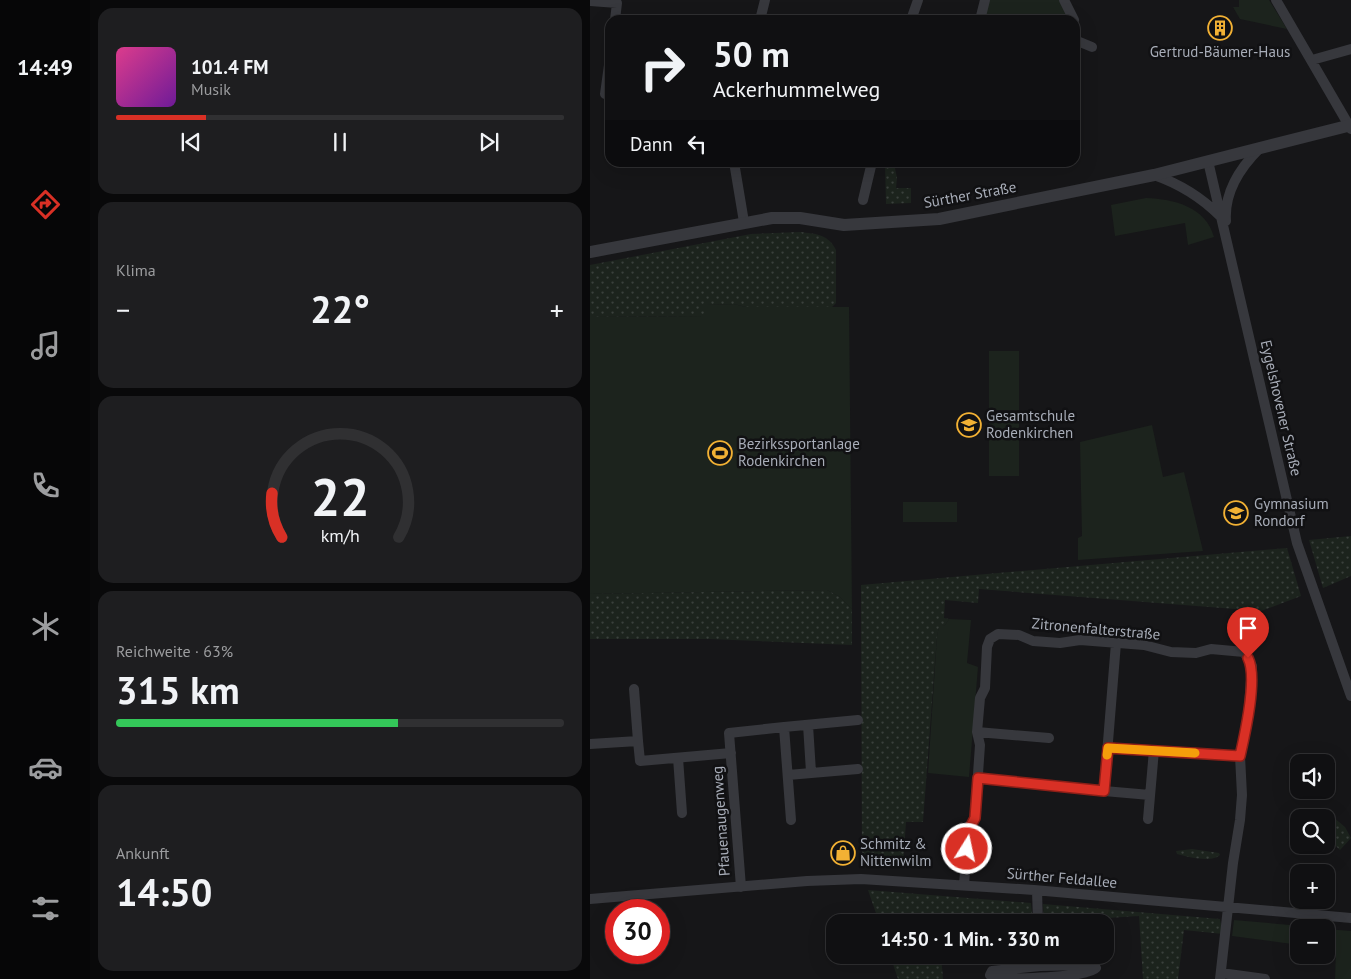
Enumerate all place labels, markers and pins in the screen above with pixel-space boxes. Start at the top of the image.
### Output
building icon: Gertrud-Bäumer-Haus [1207,15,1233,41]
place label: Gertrud-Bäumer-Haus [1150,42,1290,61]
place label: Gesamtschule Rodenkirchen [986,406,1075,442]
school or university icon: Gesamtschule Rodenkirchen [956,412,982,438]
place label: Bezirkssportanlage Rodenkirchen [738,434,860,470]
sports icon: Bezirkssportanlage Rodenkirchen [707,440,733,466]
place label: Gymnasium Rondorf [1254,494,1329,530]
school or university icon: Gymnasium Rondorf [1223,500,1249,526]
pin [1227,607,1269,658]
place label: Schmitz & Nittenwilm [860,834,932,870]
shop icon: Schmitz & Nittenwilm [830,840,856,866]

